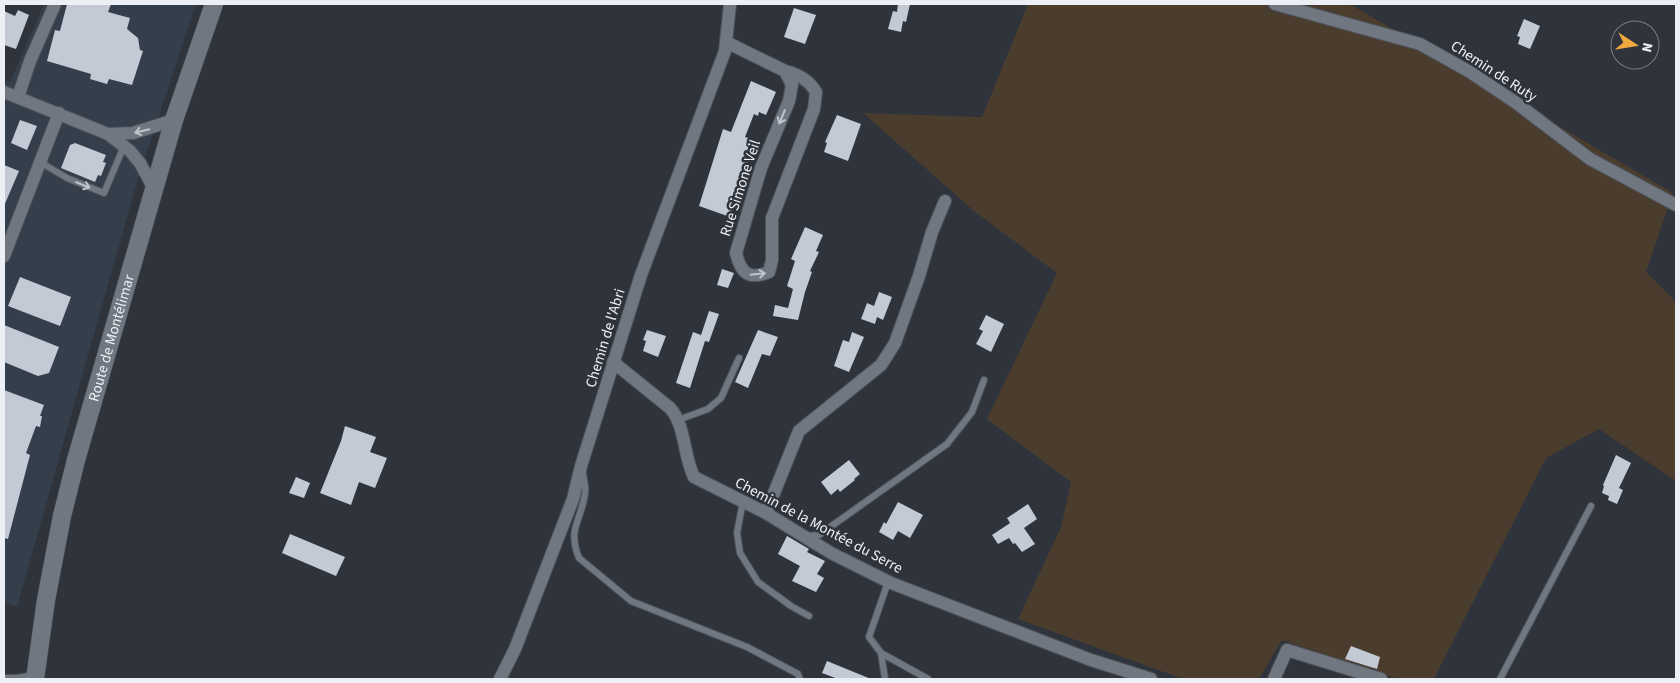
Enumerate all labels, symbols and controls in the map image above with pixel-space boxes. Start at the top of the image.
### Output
north arrow [1610,20,1660,70]
street label: Chemin de Ruty [1446,36,1541,107]
text: N [1636,41,1657,54]
one-way arrow [777,109,786,124]
one-way arrow [135,127,151,136]
street label: Rue Simone Veil [715,137,766,239]
one-way arrow [75,180,90,190]
one-way arrow [749,269,765,279]
street label: Route de Montélimar [83,271,140,404]
street label: Chemin de l'Abri [580,286,630,390]
street label: Chemin de la Montée du Serre [731,472,906,579]

